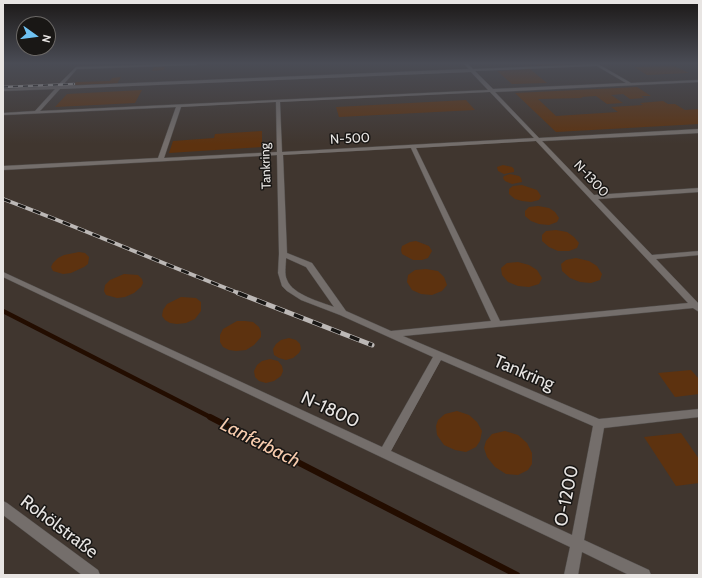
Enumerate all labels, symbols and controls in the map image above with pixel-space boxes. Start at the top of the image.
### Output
north arrow [16,16,56,56]
text: N [39,33,54,44]
street label: N-500 [330,130,370,148]
street label: Tankring [257,143,275,189]
street label: N-1300 [570,158,612,200]
street label: Tankring [490,351,558,395]
street label: N-1800 [297,387,363,433]
water label: Lanferbach [216,413,304,473]
street label: O-1200 [551,464,583,528]
street label: Rohölstraße [16,491,102,563]

